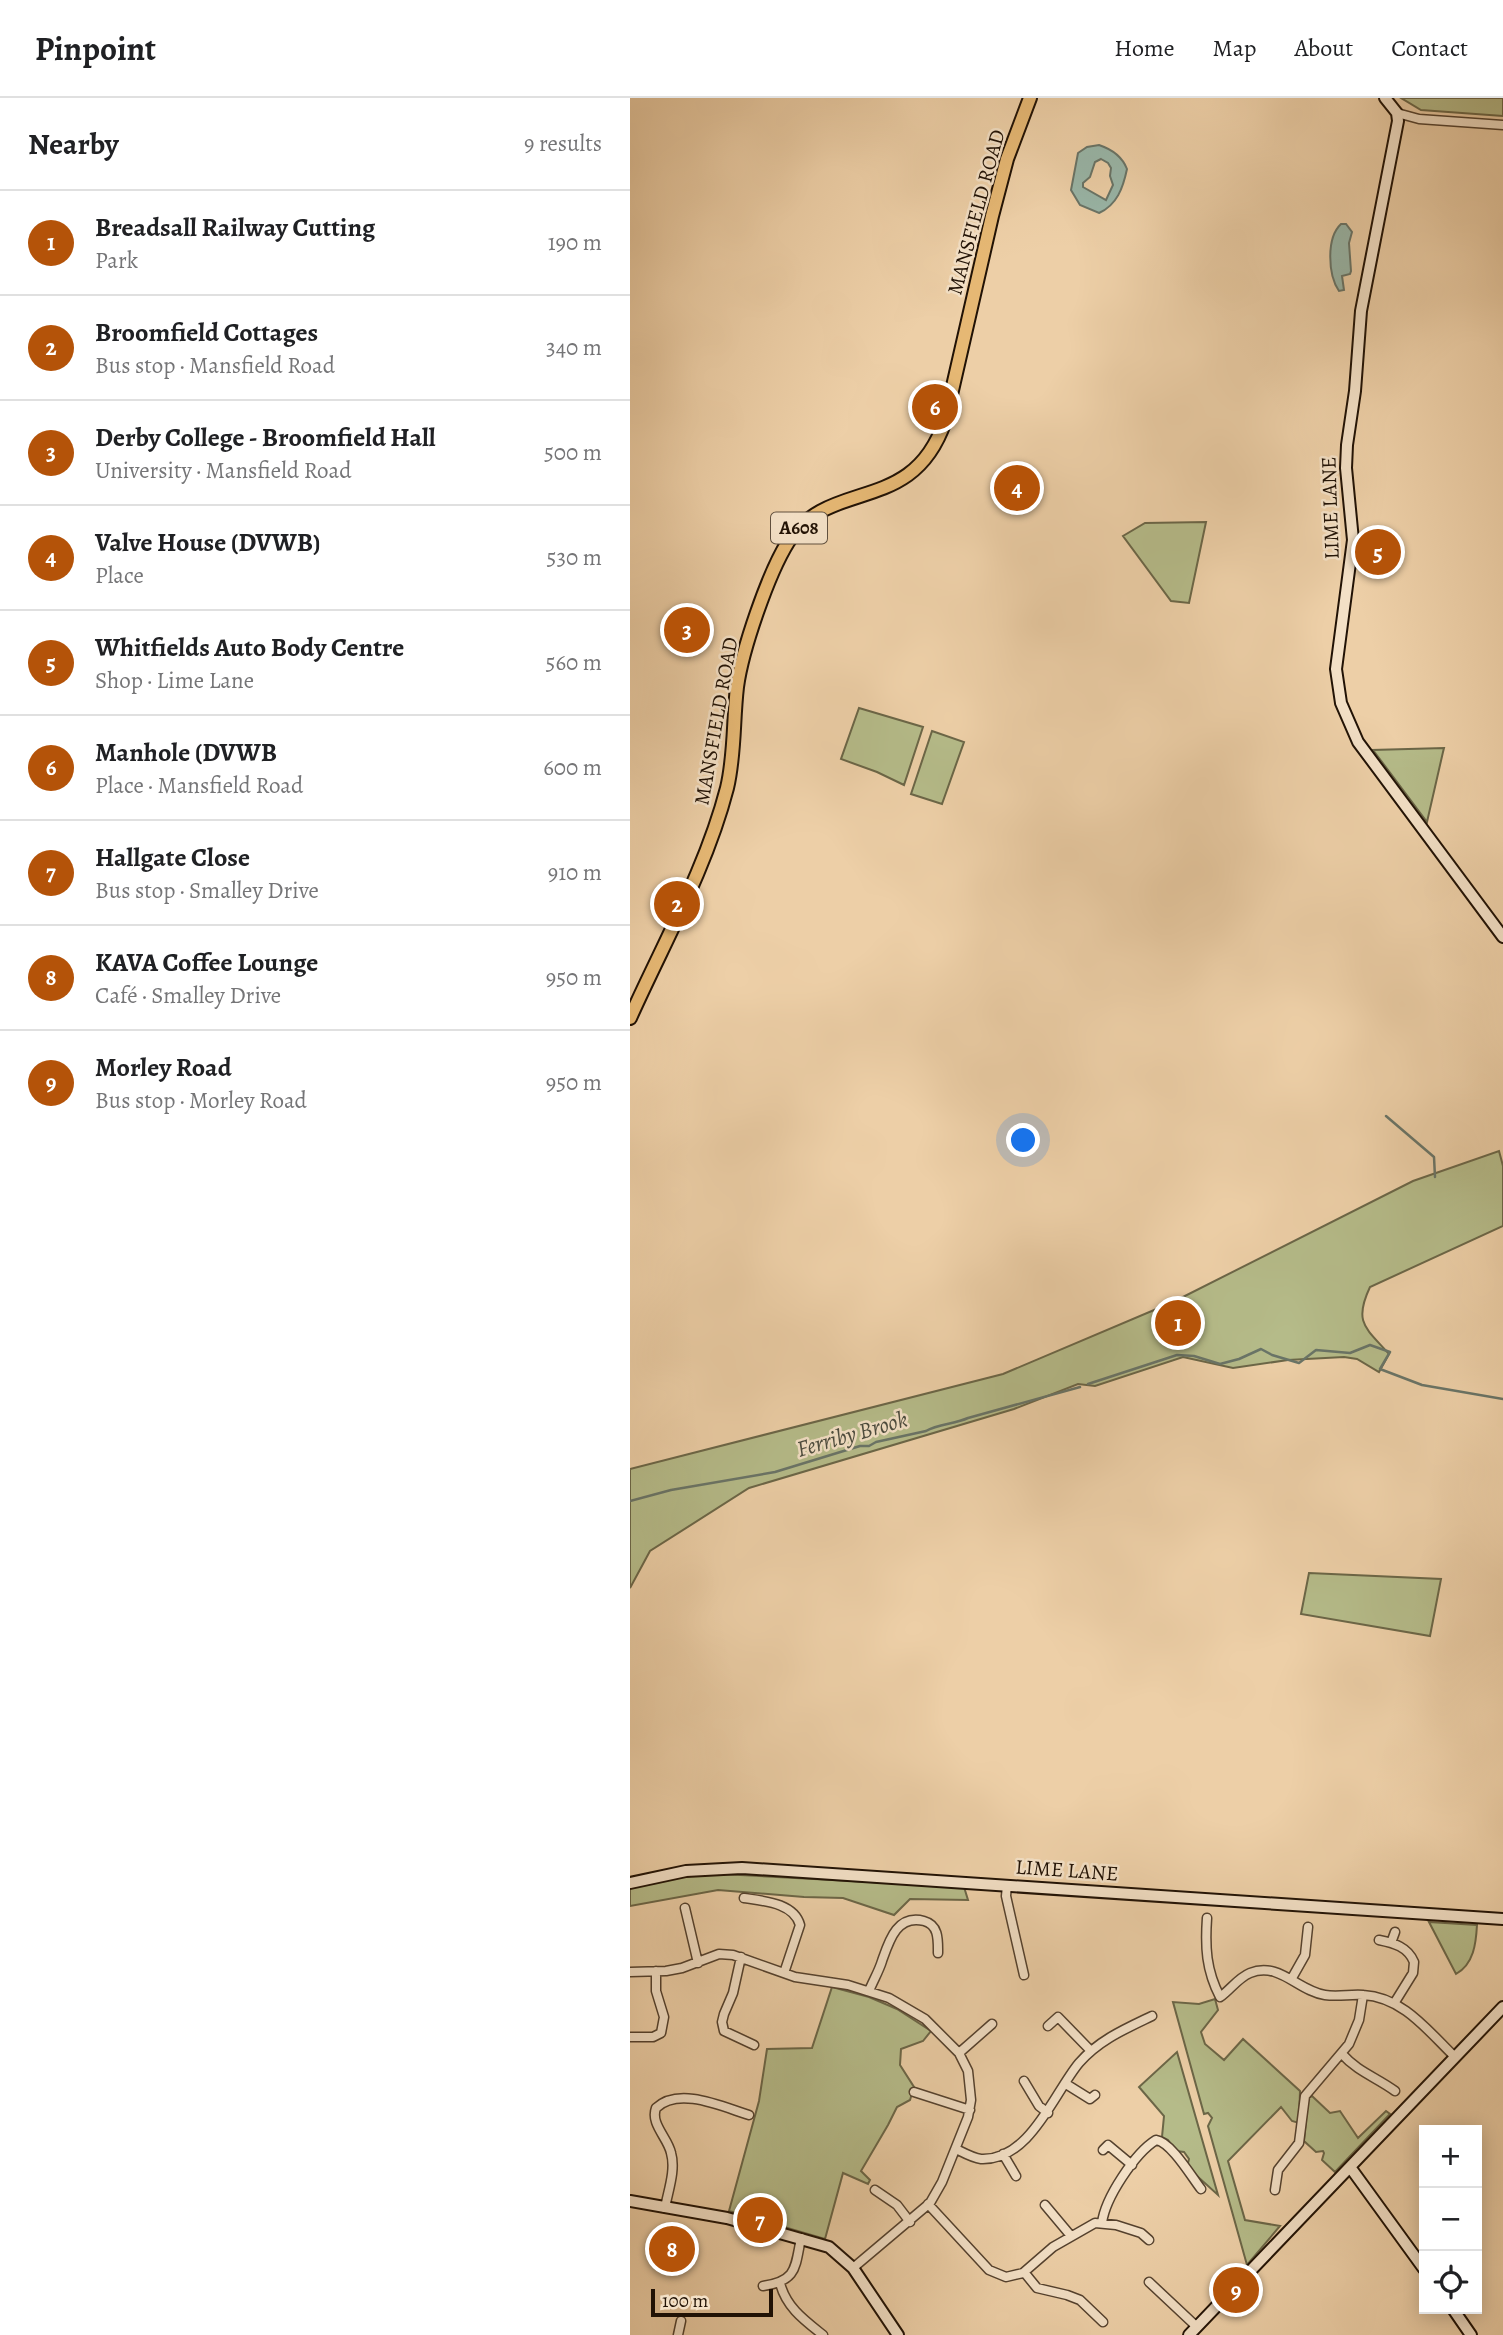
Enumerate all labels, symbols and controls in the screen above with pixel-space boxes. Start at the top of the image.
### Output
text: Pinpoint [35,26,156,71]
text: Home [1114,32,1175,64]
text: Map [1213,32,1257,64]
text: About [1295,32,1353,64]
text: Contact [1391,32,1468,64]
text: Nearby [28,124,119,164]
street label: MANSFIELD ROAD [940,126,1012,298]
text: 9 results [524,128,602,159]
text: Breadsall Railway Cutting [95,210,375,245]
text: 1 [47,227,55,258]
text: 190 m [548,227,602,258]
text: Park [95,245,138,276]
text: Broomfield Cottages [95,315,318,350]
text: 2 [45,332,57,363]
text: 340 m [546,332,602,363]
text: Bus stop · Mansfield Road [95,350,335,381]
pin: 6 [912,381,958,433]
text: Derby College - Broomfield Hall [95,420,436,455]
text: 3 [46,437,56,468]
text: 500 m [544,437,602,468]
text: University · Mansfield Road [95,455,352,486]
street label: LIME LANE [1314,456,1346,560]
pin: 4 [994,462,1040,514]
road number: A608 [771,512,827,544]
text: Valve House (DVWB) [95,525,321,560]
pin: 5 [1355,526,1401,578]
text: 4 [46,542,56,573]
text: 530 m [547,542,602,573]
text: Place [95,560,144,591]
pin: 3 [664,604,710,656]
text: Whitfields Auto Body Centre [95,630,404,665]
street label: MANSFIELD ROAD [687,635,745,807]
text: 5 [46,647,56,678]
text: 560 m [546,647,602,678]
text: Shop · Lime Lane [95,665,254,696]
text: Manhole (DVWB [95,735,277,770]
text: 6 [46,752,56,783]
text: 600 m [543,752,602,783]
text: Place · Mansfield Road [95,770,303,801]
text: Hallgate Close [95,840,250,875]
text: 7 [46,857,56,888]
text: 910 m [548,857,602,888]
text: Bus stop · Smalley Drive [95,875,319,906]
pin: 2 [654,878,700,930]
text: KAVA Coffee Lounge [95,945,318,980]
text: 8 [45,962,57,993]
text: 950 m [546,962,602,993]
text: Café · Smalley Drive [95,980,281,1011]
text: Morley Road [95,1050,232,1085]
text: 9 [46,1067,56,1098]
text: 950 m [546,1067,602,1098]
text: Bus stop · Morley Road [95,1085,307,1116]
your location [1006,1123,1040,1157]
pin: 1 [1155,1297,1201,1349]
water label: Ferriby Brook [793,1403,911,1465]
street label: LIME LANE [1015,1852,1119,1888]
map controls [1419,2125,1482,2314]
button: + [1419,2125,1482,2188]
button: − [1419,2188,1482,2251]
pin: 7 [737,2194,783,2246]
pin: 8 [649,2223,695,2275]
button: locate [1419,2251,1482,2314]
pin: 9 [1213,2264,1259,2316]
scale bar [651,2286,774,2318]
text: 100 m [662,2288,708,2314]

